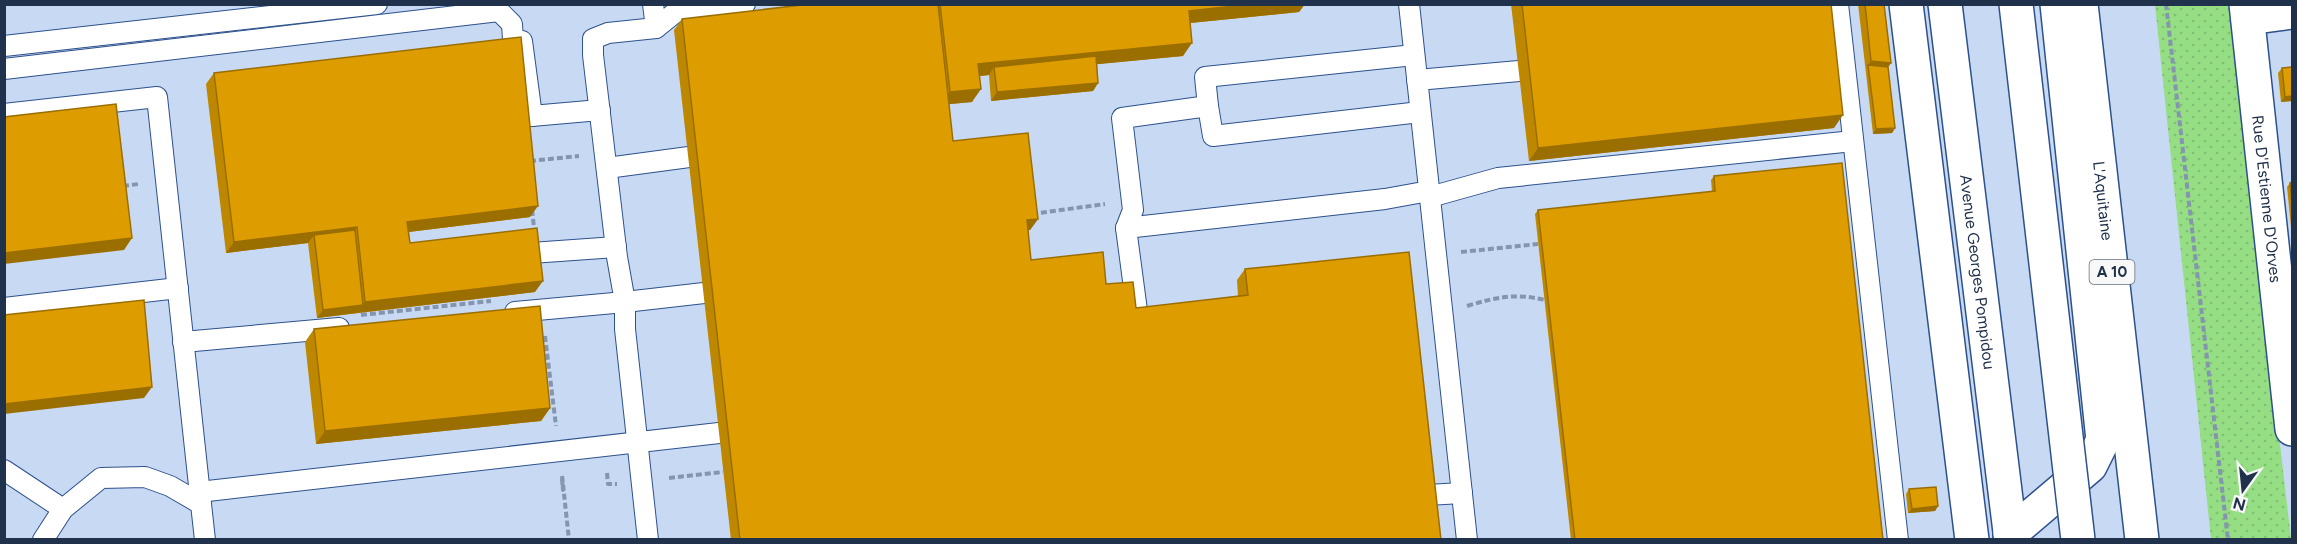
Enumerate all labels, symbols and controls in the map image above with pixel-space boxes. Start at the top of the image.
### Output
street label: Rue D'Estienne D'Orves [2249,114,2286,284]
street label: L'Aquitaine [2089,160,2117,242]
street label: Avenue Georges Pompidou [1957,173,1999,370]
road number: A 10 [2090,260,2134,284]
north arrow [2213,460,2273,520]
text: N [2231,493,2248,515]

